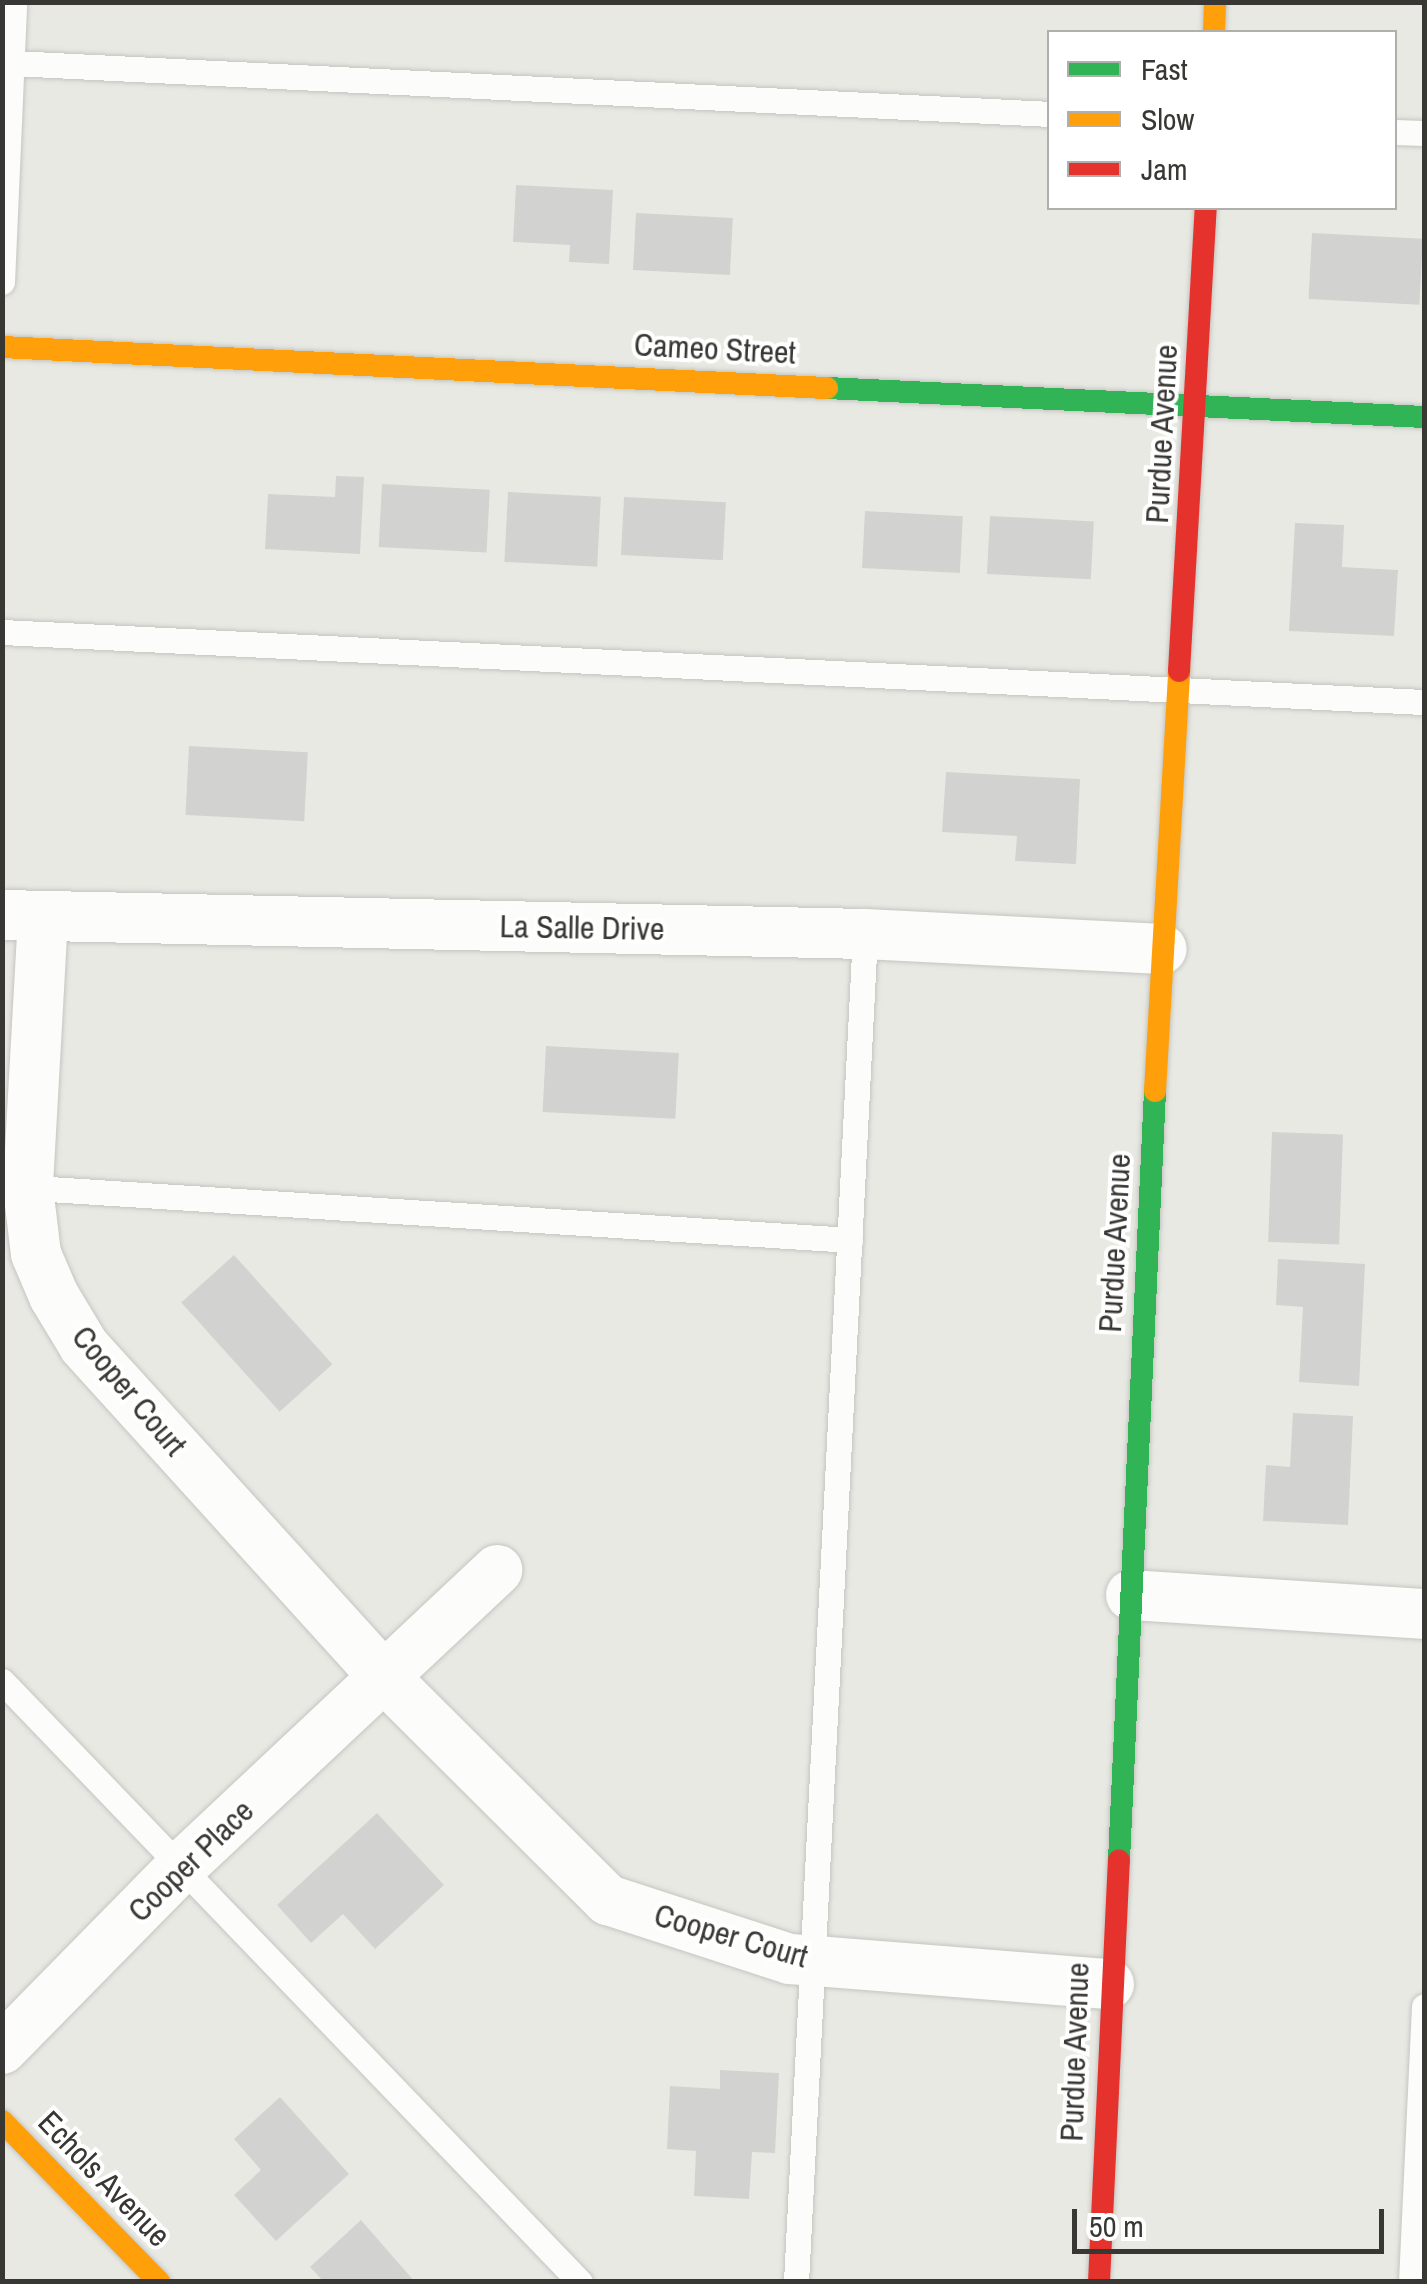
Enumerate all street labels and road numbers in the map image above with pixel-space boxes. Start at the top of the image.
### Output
street label: Cameo Street [633,326,797,372]
street label: Purdue Avenue [1138,343,1186,525]
street label: La Salle Drive [499,907,665,949]
street label: Purdue Avenue [1091,1152,1139,1334]
street label: Cooper Court [64,1318,194,1464]
street label: Cooper Place [120,1792,262,1930]
street label: Cooper Court [650,1896,812,1976]
street label: Purdue Avenue [1053,1961,1097,2143]
street label: Echols Avenue [30,2103,178,2255]

